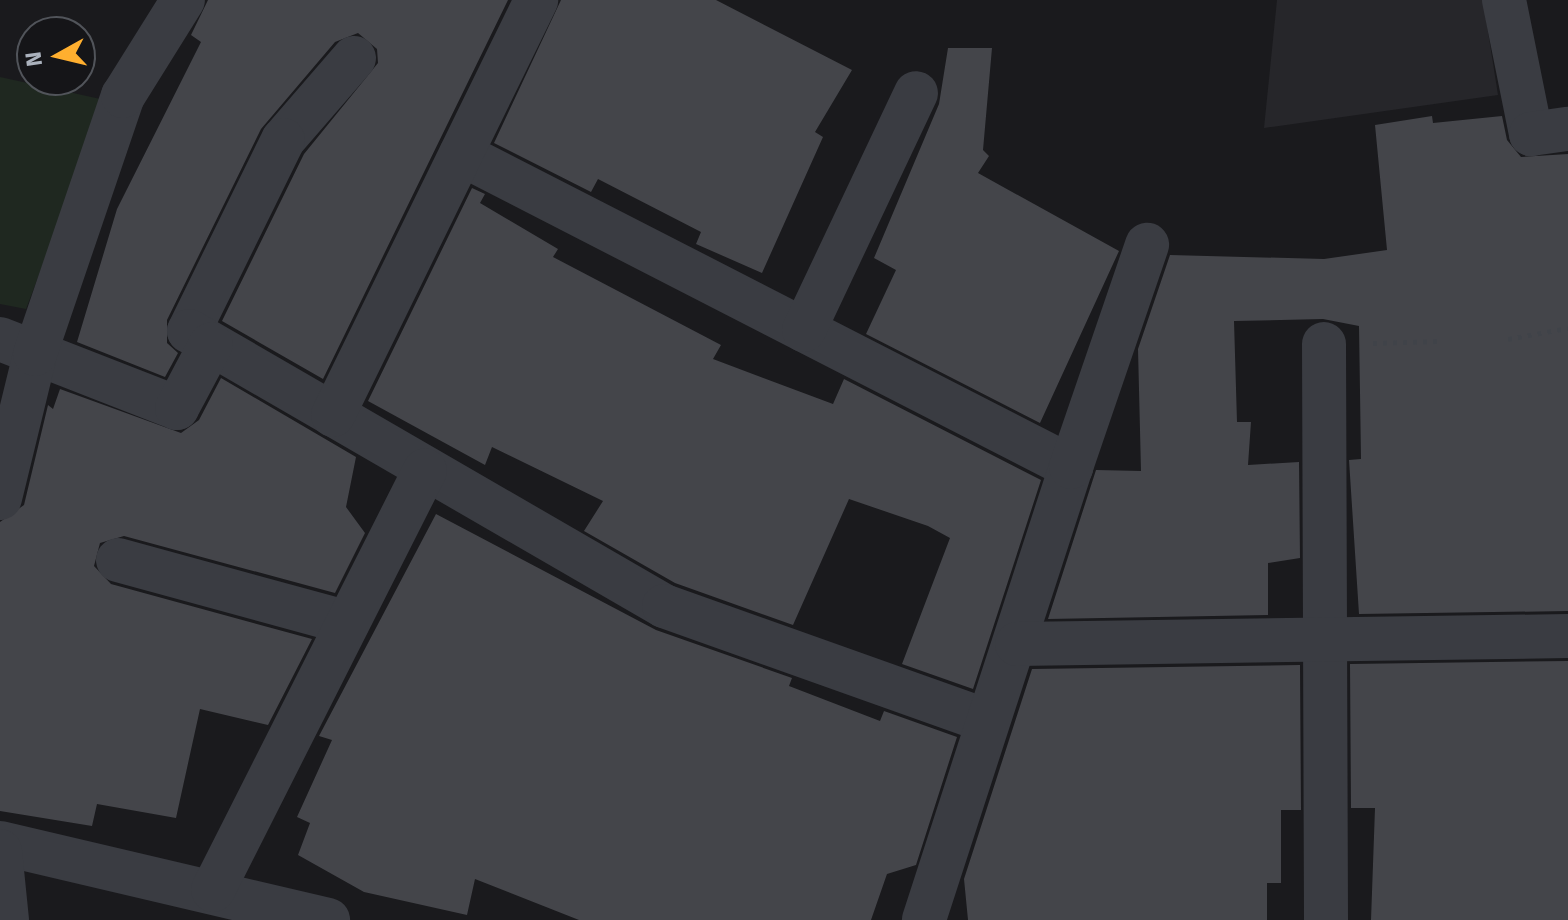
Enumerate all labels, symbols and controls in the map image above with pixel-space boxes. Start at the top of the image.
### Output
north arrow [16,16,96,96]
text: N [19,50,48,68]

